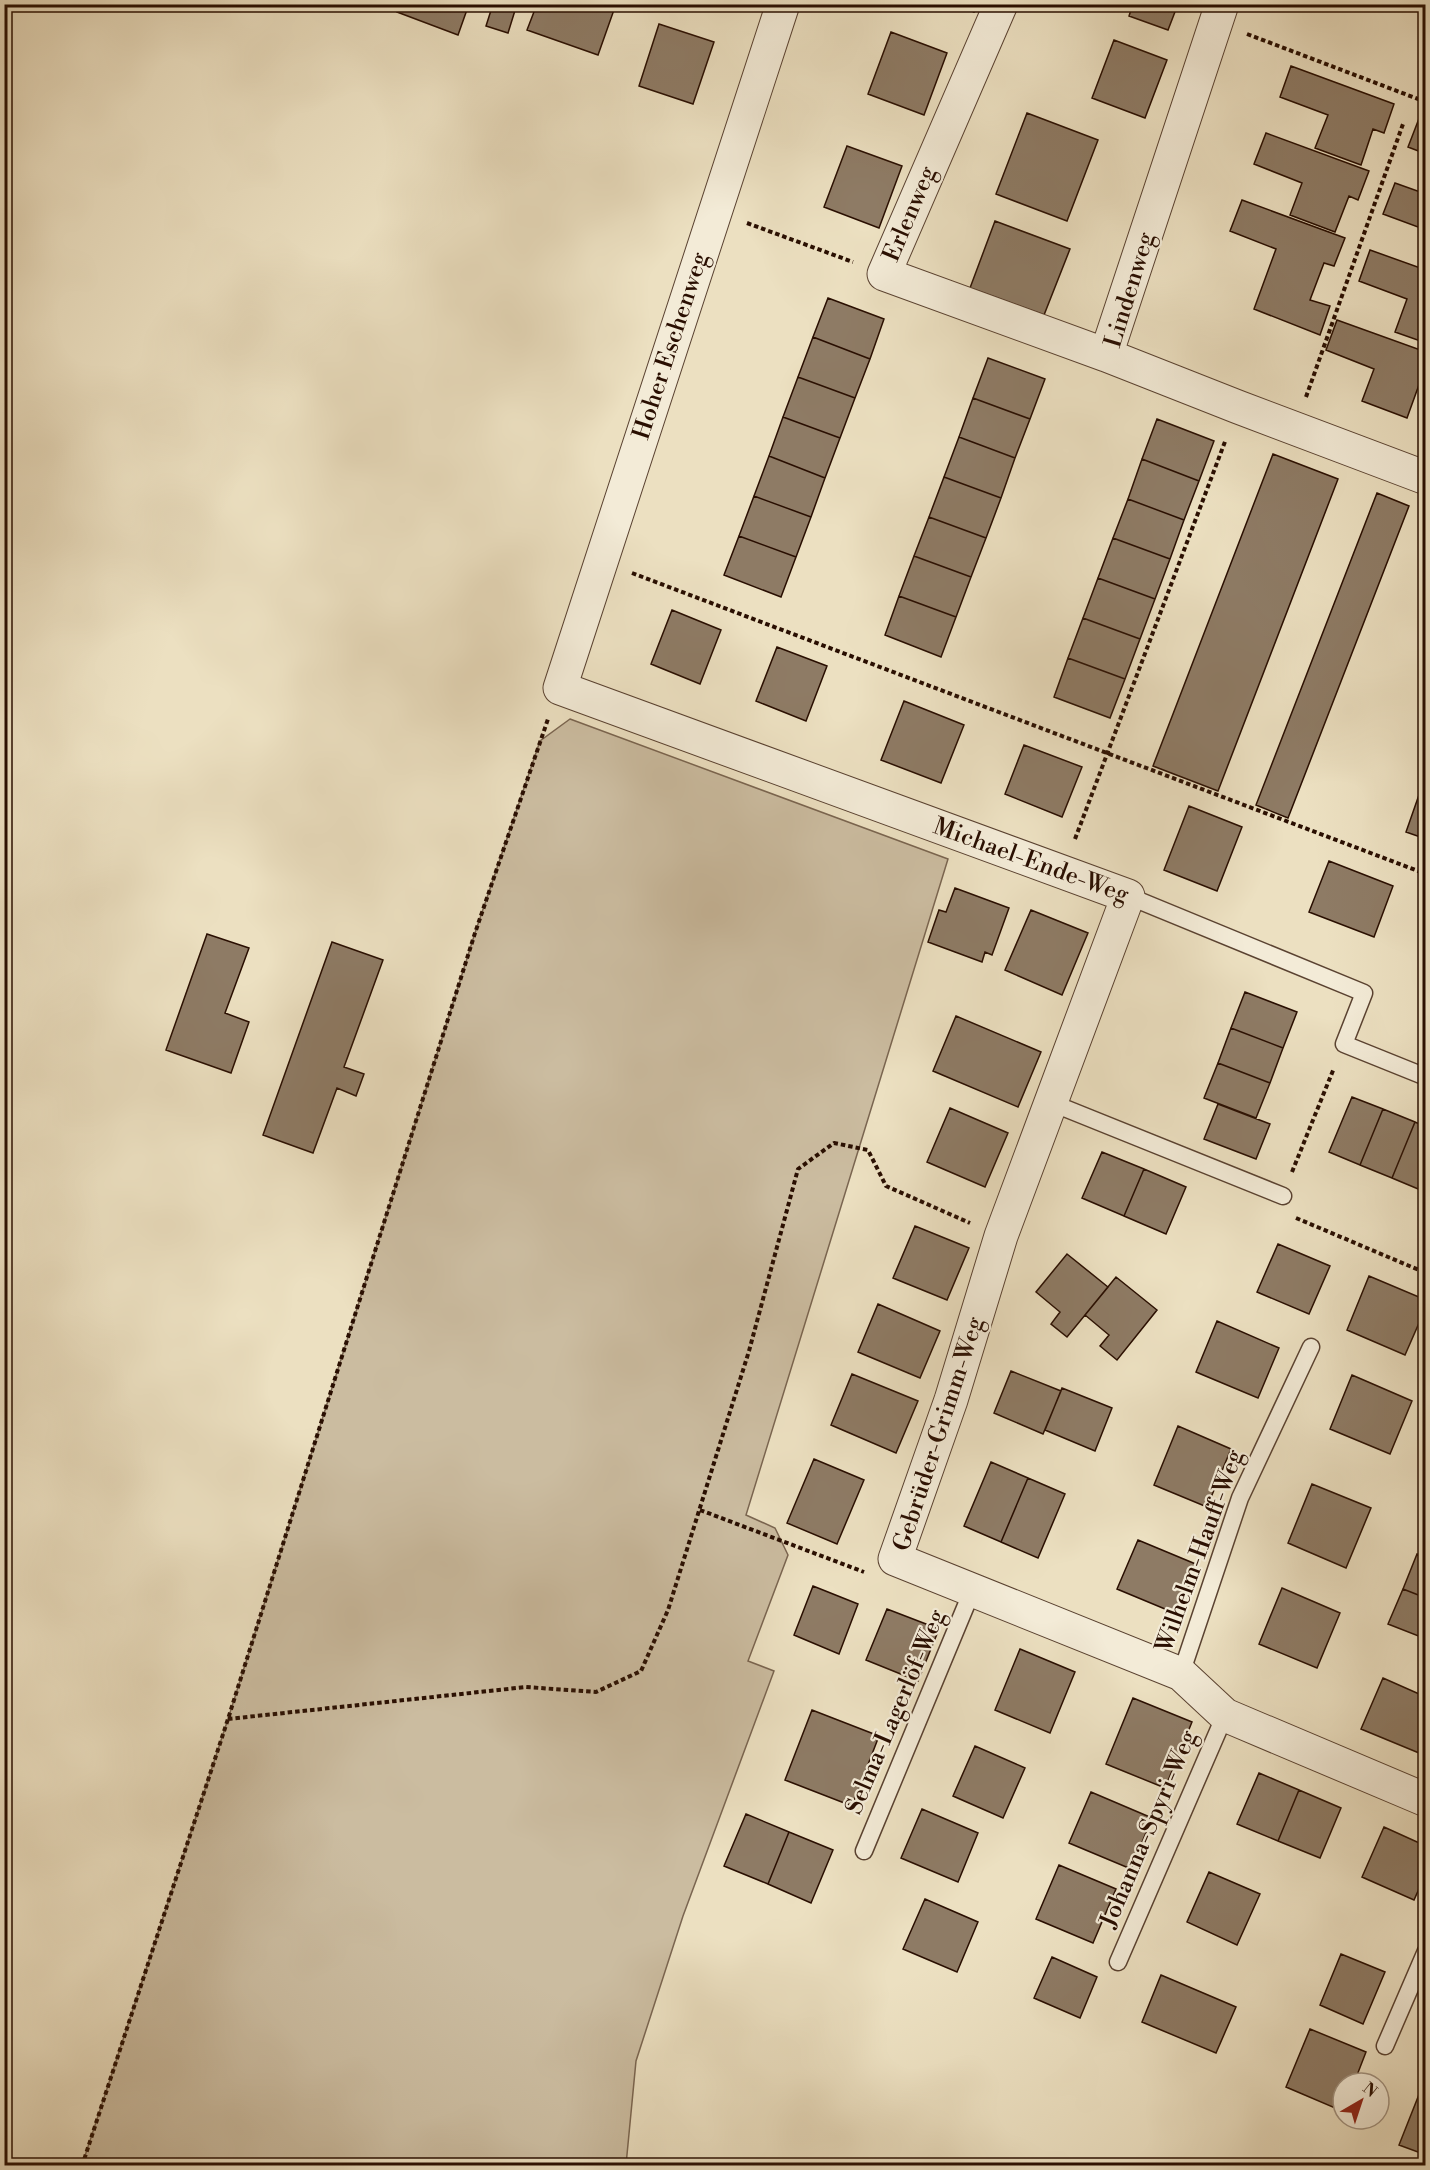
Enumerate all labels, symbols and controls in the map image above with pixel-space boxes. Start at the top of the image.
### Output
street label: Erlenweg [876,161,944,266]
street label: Lindenweg [1098,228,1162,351]
street label: Hoher Eschenweg [627,248,716,443]
street label: Michael-Ende-Weg [929,812,1133,911]
street label: Gebrüder-Grimm-Weg [887,1312,991,1555]
street label: Wilhelm-Hauff-Weg [1149,1445,1251,1657]
street label: Selma-Lagerlöf-Weg [839,1604,953,1819]
street label: Johanna-Spyri-Weg [1093,1725,1204,1933]
north arrow [1331,2071,1391,2131]
text: N [1359,2078,1381,2102]

